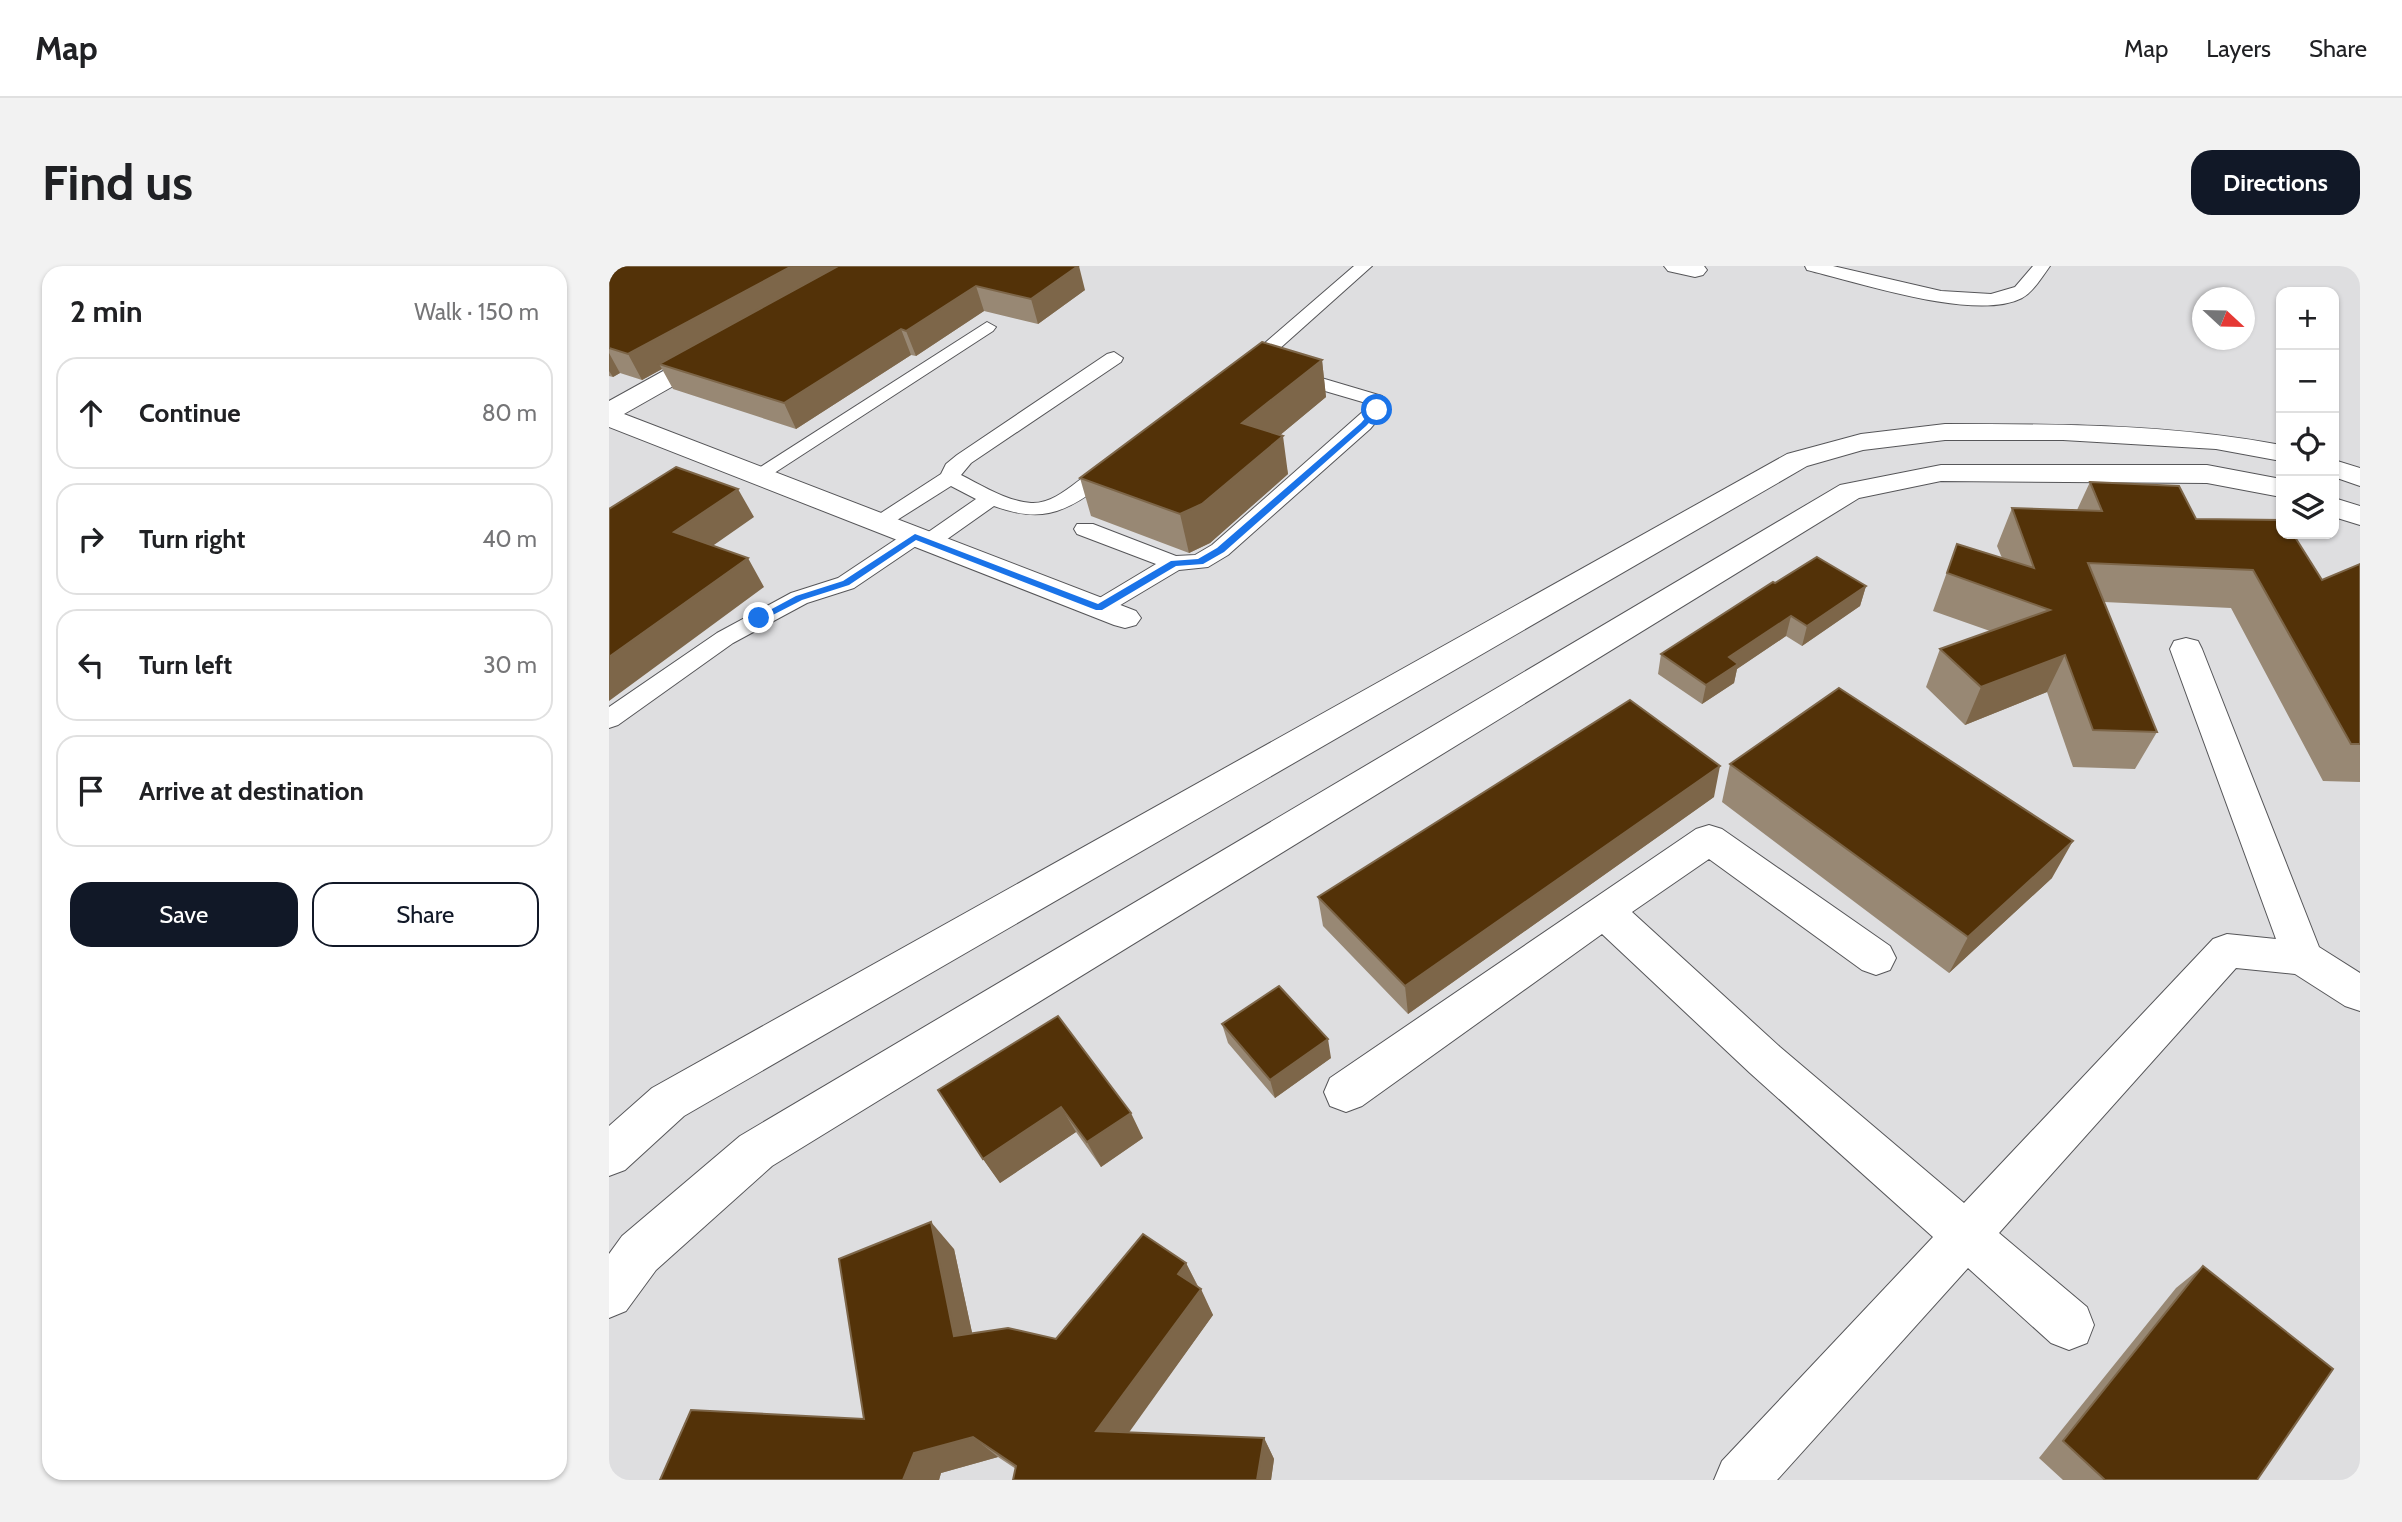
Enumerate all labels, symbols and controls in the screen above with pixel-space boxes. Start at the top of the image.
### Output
text: Map [35,28,98,68]
text: Map [2124,34,2168,63]
text: Layers [2206,34,2271,63]
text: Share [2309,34,2367,63]
button: Directions [2191,150,2360,215]
text: Find us [42,153,193,212]
north arrow [2192,287,2255,350]
map controls [2276,287,2339,539]
button: + [2276,287,2339,350]
text: 2 min [70,293,142,330]
text: Walk · 150 m [414,298,539,326]
button: − [2276,350,2339,413]
icon: ahead [72,394,110,432]
route start [1361,394,1392,425]
text: Continue [139,397,241,429]
text: 80 m [482,399,537,427]
button: locate [2276,413,2339,476]
button: layers [2276,476,2339,539]
icon: right [72,520,110,558]
text: Turn right [139,523,245,555]
text: 40 m [482,525,537,553]
route end [743,602,774,633]
icon: left [72,646,110,684]
text: Turn left [139,649,232,681]
text: 30 m [483,651,537,679]
icon: arrive [72,772,110,810]
text: Arrive at destination [139,775,364,807]
button: Save [70,882,298,947]
button: Share [312,882,539,947]

